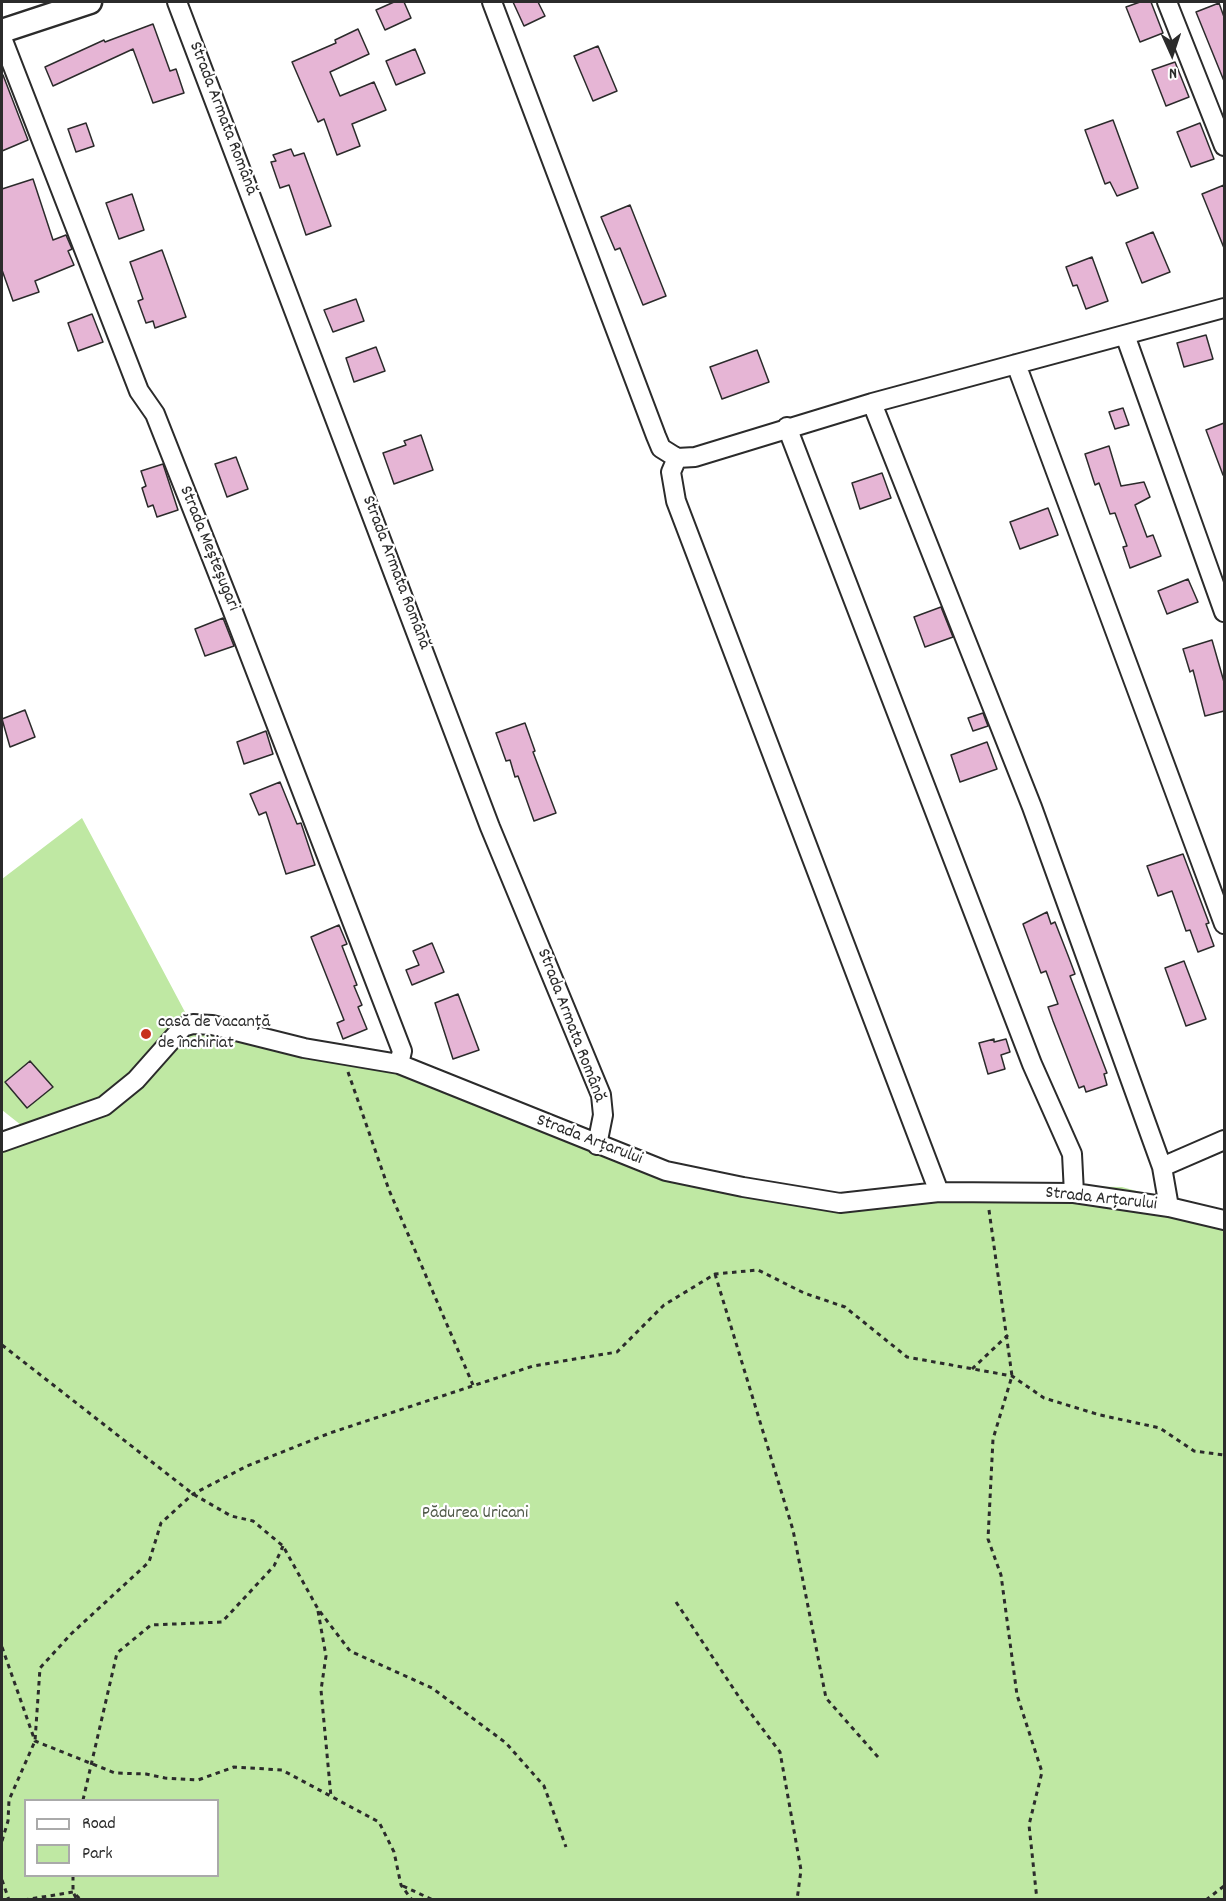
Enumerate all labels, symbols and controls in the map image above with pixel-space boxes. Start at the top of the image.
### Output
north arrow [1142,24,1202,84]
street label: Strada Armata Română [183,39,261,199]
text: N [1168,61,1178,84]
street label: Strada Meșteșugari [173,483,243,615]
street label: Strada Armata Română [356,493,434,653]
street label: Strada Armata Română [531,946,609,1106]
place label: casă de vacanță de închiriat [158,1013,270,1056]
marker: casă de vacanță de închiriat [139,1027,153,1041]
street label: Strada Arțarului [533,1111,645,1171]
street label: Strada Arțarului [1044,1183,1158,1217]
park label: Pădurea Uricani [422,1504,528,1526]
legend [24,1799,219,1877]
text: Road [82,1812,116,1837]
text: Park [82,1842,113,1867]

